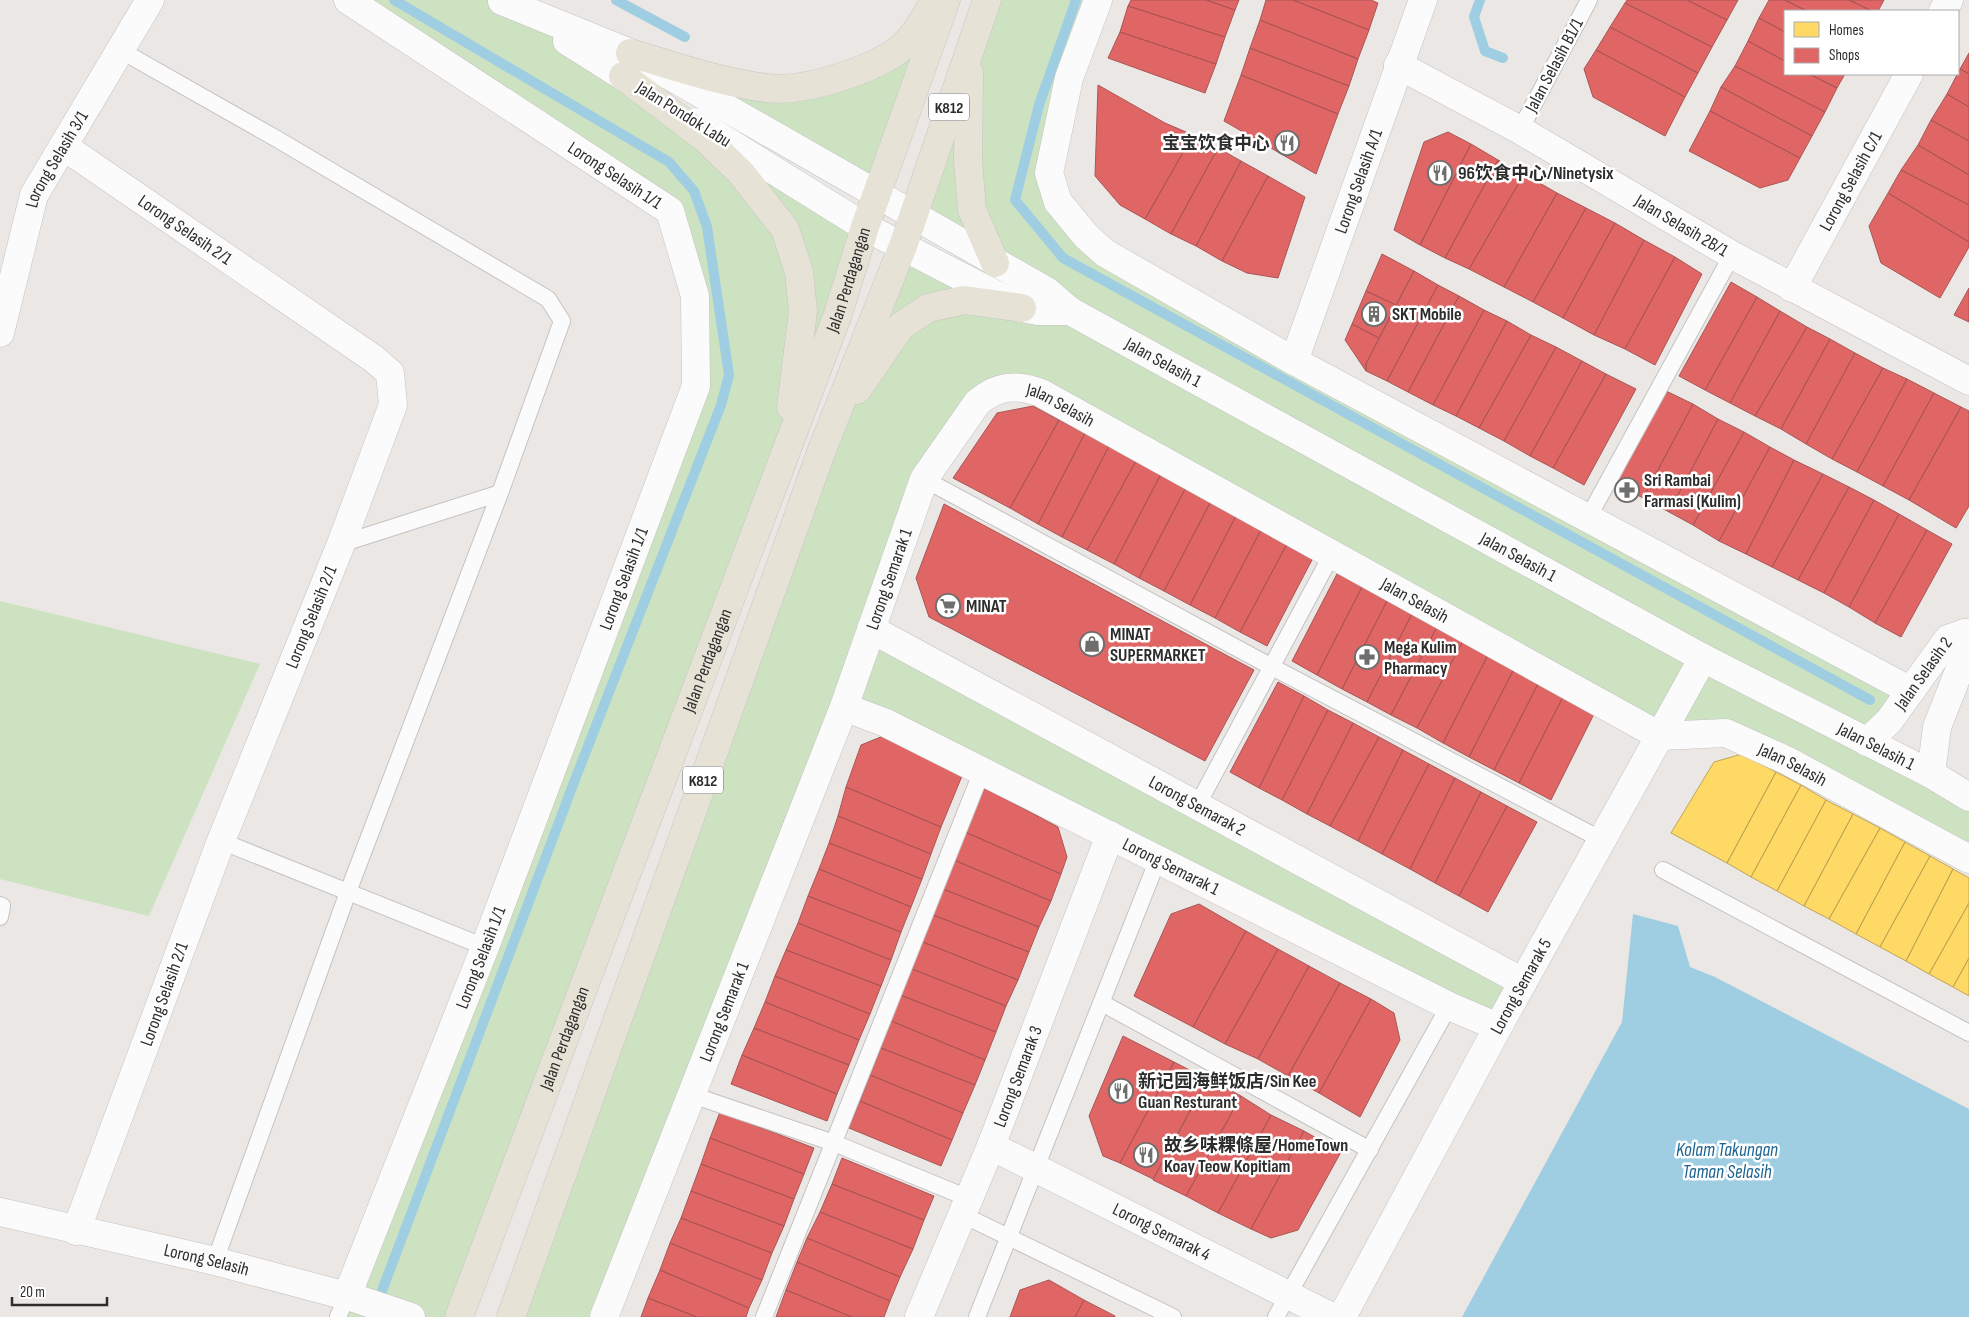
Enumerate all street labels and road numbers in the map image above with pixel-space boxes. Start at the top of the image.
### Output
street label: Jalan Selasih B1/1 [1520,14,1588,117]
street label: Jalan Pondok Labu [632,76,735,152]
road number: K812 [929,94,969,120]
street label: Lorong Selasih 3/1 [21,107,93,210]
street label: Lorong Selasih A/1 [1330,126,1387,236]
street label: Lorong Selasih C/1 [1815,127,1887,235]
street label: Lorong Selasih 1/1 [564,137,666,214]
street label: Jalan Selasih 2B/1 [1630,190,1732,262]
street label: Lorong Selasih 2/1 [134,191,236,270]
street label: Jalan Perdagangan [822,225,875,336]
street label: Jalan Selasih 1 [1120,333,1205,392]
street label: Jalan Selasih [1023,379,1098,432]
street label: Lorong Selasih 1/1 [595,524,653,633]
street label: Lorong Semarak 1 [862,525,917,633]
street label: Jalan Selasih 1 [1476,527,1560,587]
street label: Lorong Selasih 2/1 [281,562,342,672]
street label: Jalan Selasih [1376,573,1452,628]
street label: Jalan Perdagangan [678,606,737,716]
street label: Jalan Selasih 2 [1890,633,1957,715]
street label: Jalan Selasih 1 [1833,718,1919,775]
street label: Jalan Selasih [1754,739,1830,791]
road number: K812 [683,766,723,794]
street label: Lorong Semarak 2 [1145,771,1249,841]
street label: Lorong Semarak 1 [1119,834,1223,900]
street label: Lorong Selasih 1/1 [452,903,511,1012]
street label: Lorong Semarak 5 [1486,935,1556,1038]
street label: Lorong Selasih 2/1 [136,939,193,1049]
street label: Lorong Semarak 1 [695,958,754,1065]
street label: Jalan Perdagangan [535,984,594,1094]
street label: Lorong Semarak 3 [989,1023,1047,1130]
street label: Lorong Semarak 4 [1109,1199,1214,1266]
street label: Lorong Selasih [162,1240,251,1281]

